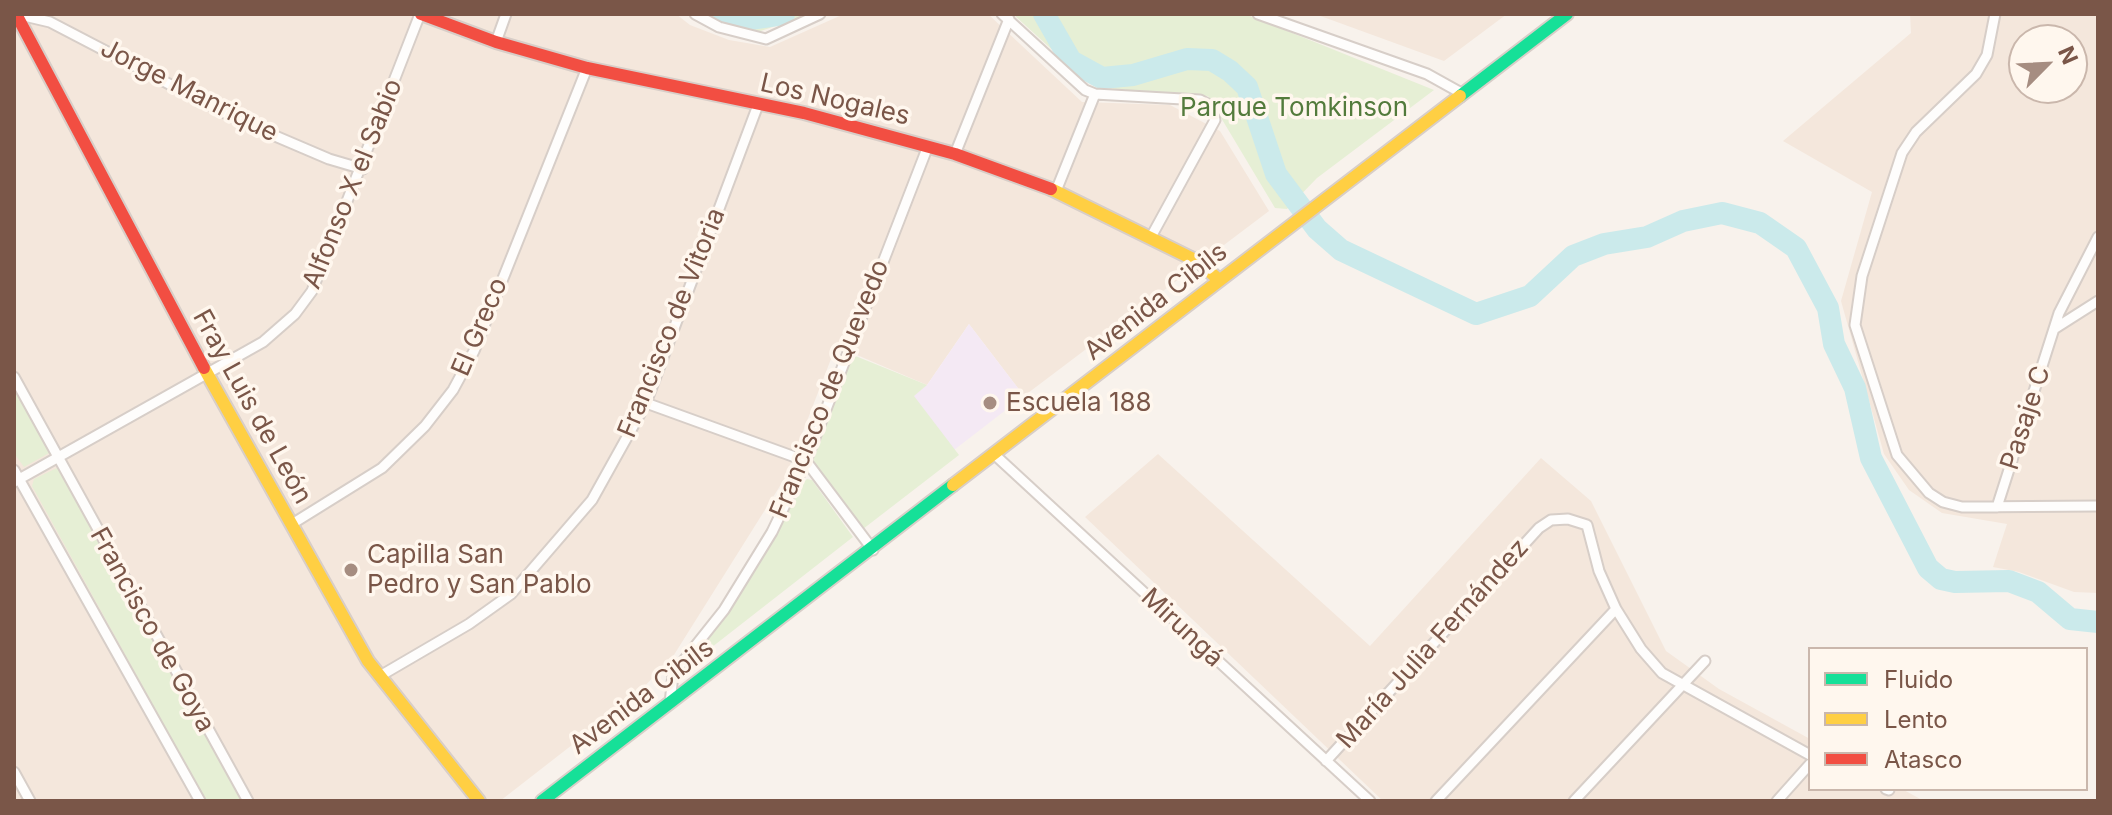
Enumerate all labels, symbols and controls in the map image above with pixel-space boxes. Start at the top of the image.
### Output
north arrow [2008,24,2088,104]
street label: Jorge Manrique [95,33,283,149]
text: N [2053,42,2083,68]
street label: Los Nogales [757,68,913,132]
street label: Alfonso X el Sabio [297,75,409,293]
park label: Parque Tomkinson [1180,92,1408,124]
street label: Francisco de Vitoria [612,204,732,442]
street label: Avenida Cibils [1078,237,1234,367]
street label: Francisco de Quevedo [764,255,896,523]
street label: El Greco [445,273,515,381]
street label: Fray Luis de León [186,304,318,510]
street label: Pasaje C [1995,362,2057,474]
place label: Escuela 188 [1006,387,1152,419]
marker: Escuela 188 [981,394,999,412]
street label: Francisco de Goya [83,522,221,738]
street label: María Julia Fernández [1331,533,1535,755]
place label: Capilla San Pedro y San Pablo [367,539,592,600]
marker: Capilla San Pedro y San Pablo [342,561,360,579]
street label: Mirungá [1134,582,1230,674]
street label: Avenida Cibils [564,633,720,761]
legend [1808,647,2088,791]
text: Fluido [1884,665,1953,694]
text: Lento [1884,705,1948,734]
text: Atasco [1884,745,1962,774]

